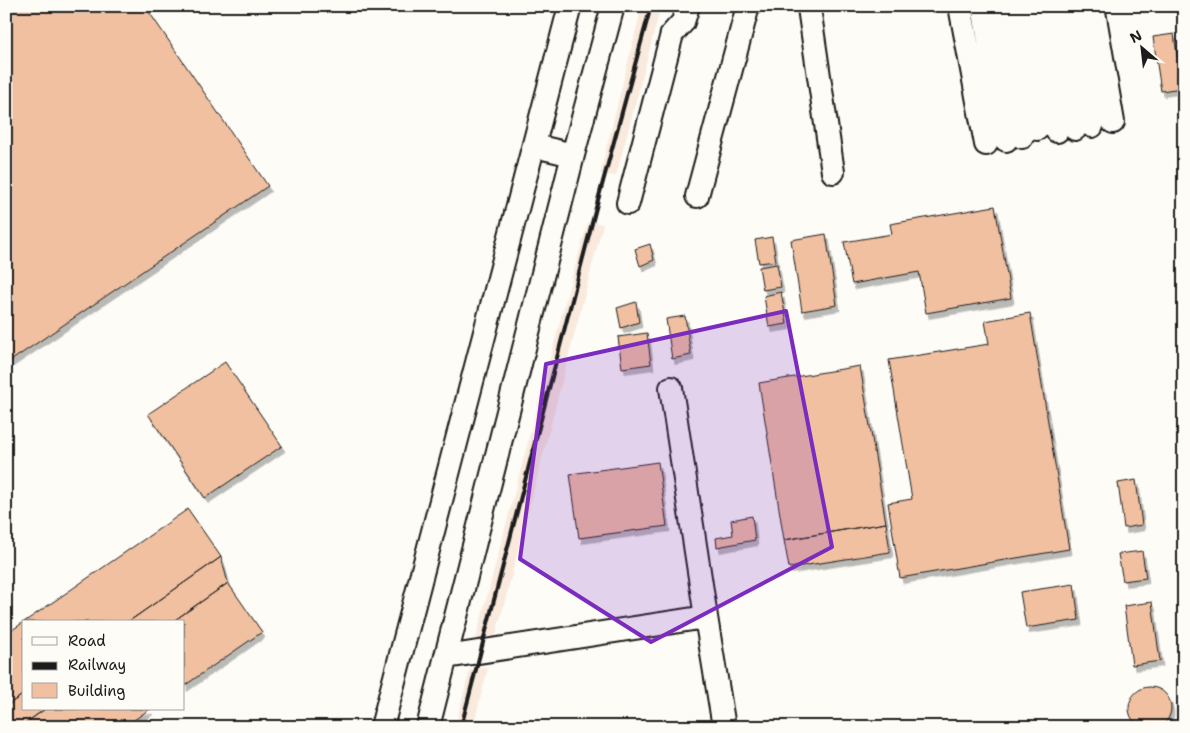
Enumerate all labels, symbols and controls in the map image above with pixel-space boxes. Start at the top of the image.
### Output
north arrow [1118,22,1168,72]
text: N [1127,26,1145,47]
legend [22,620,185,710]
text: Road [68,631,106,651]
text: Railway [68,655,126,675]
text: Building [68,681,125,701]

